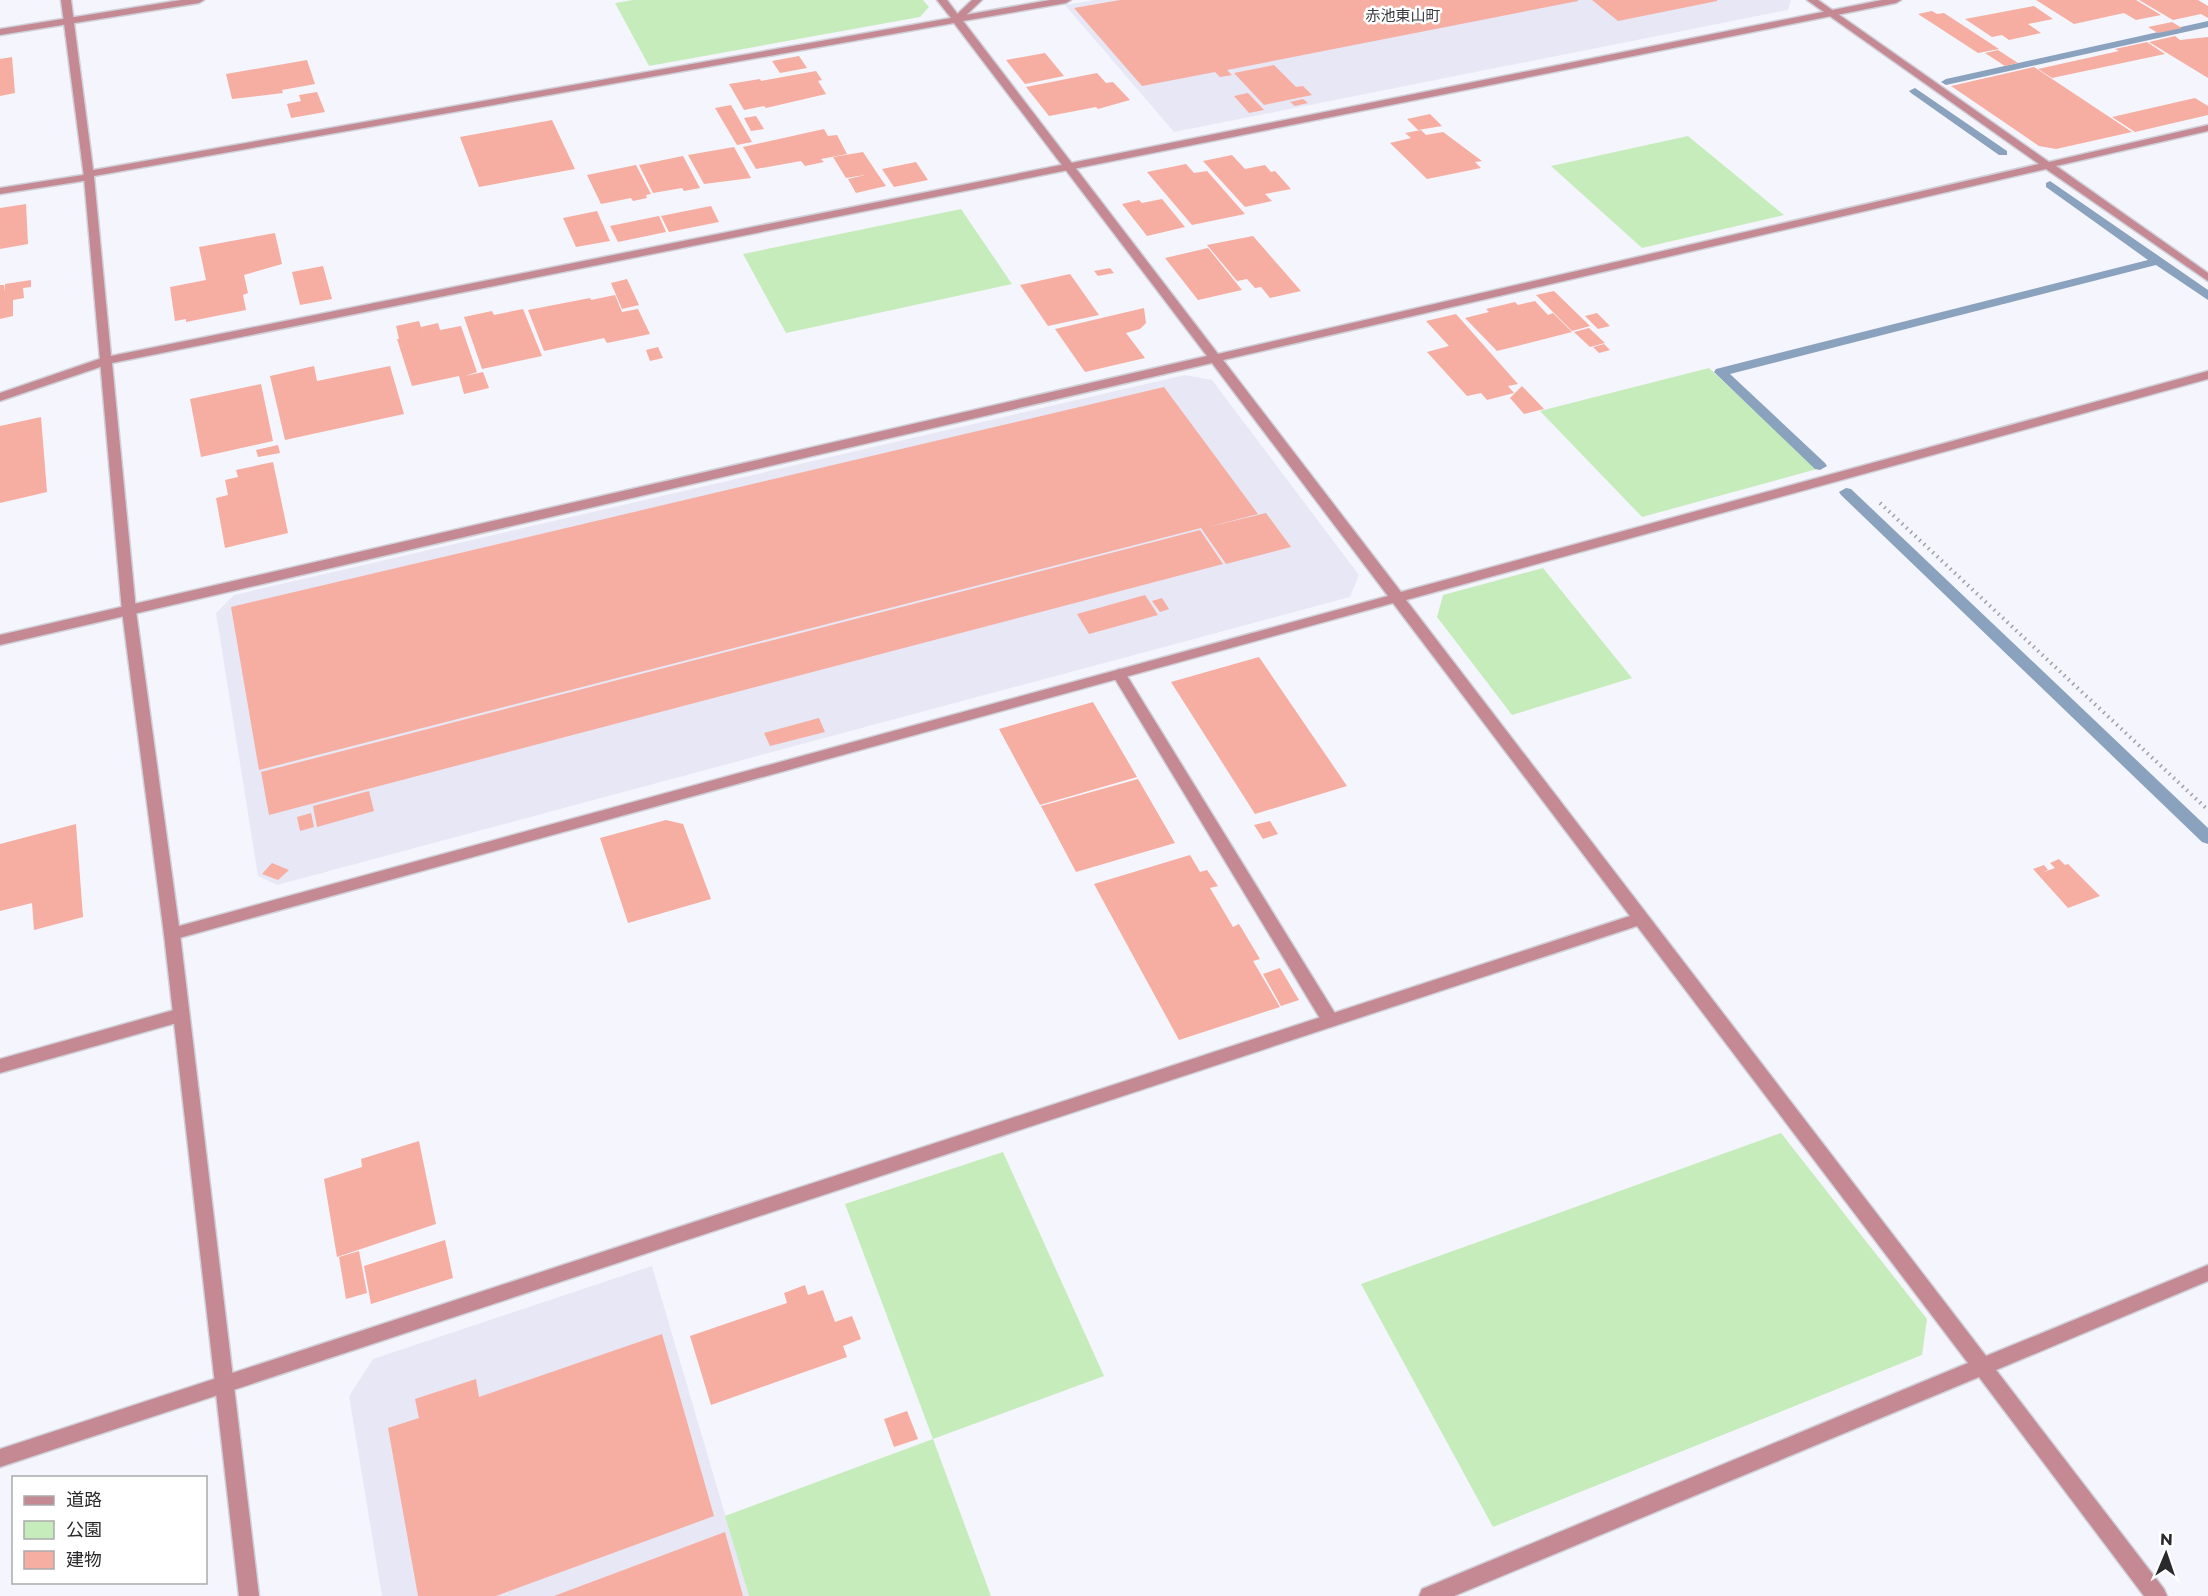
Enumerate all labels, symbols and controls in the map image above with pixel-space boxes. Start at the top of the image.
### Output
district label: 赤池東山町 [1365,6,1441,25]
legend [12,1476,207,1584]
text: 道路 [66,1489,102,1511]
text: 公園 [66,1519,102,1541]
north arrow [2136,1524,2196,1584]
text: N [2160,1530,2173,1549]
text: 建物 [66,1549,102,1571]

